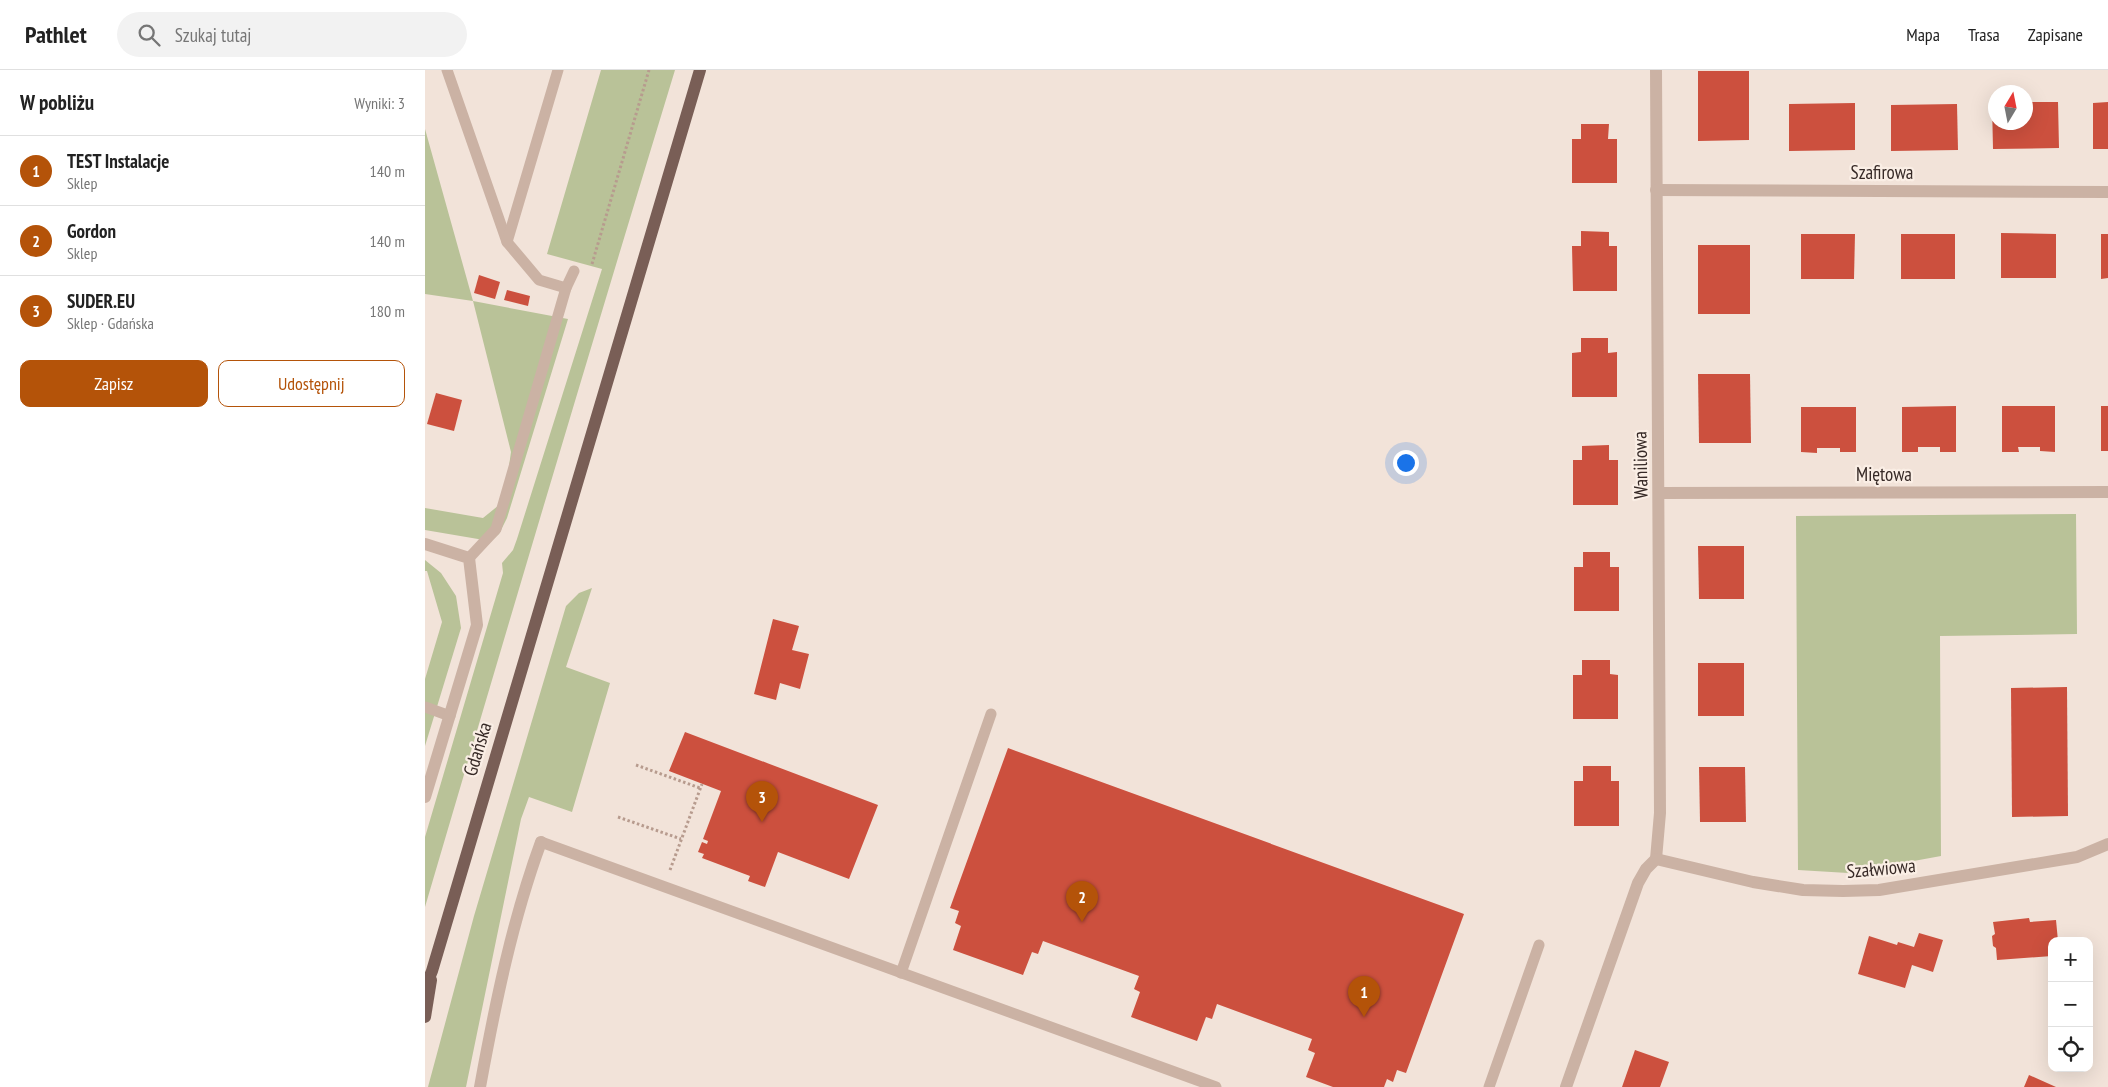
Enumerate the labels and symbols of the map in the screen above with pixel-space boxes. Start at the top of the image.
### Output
north arrow [1988,85,2033,130]
street label: Szafirowa [1851,160,1913,184]
street label: Waniliowa [1627,431,1653,499]
your location [1393,450,1419,476]
street label: Miętowa [1856,462,1912,486]
street label: Gdańska [457,719,497,779]
pin: 3 [746,781,778,822]
street label: Szałwiowa [1845,853,1917,883]
pin: 2 [1066,881,1098,922]
pin: 1 [1348,976,1380,1017]

